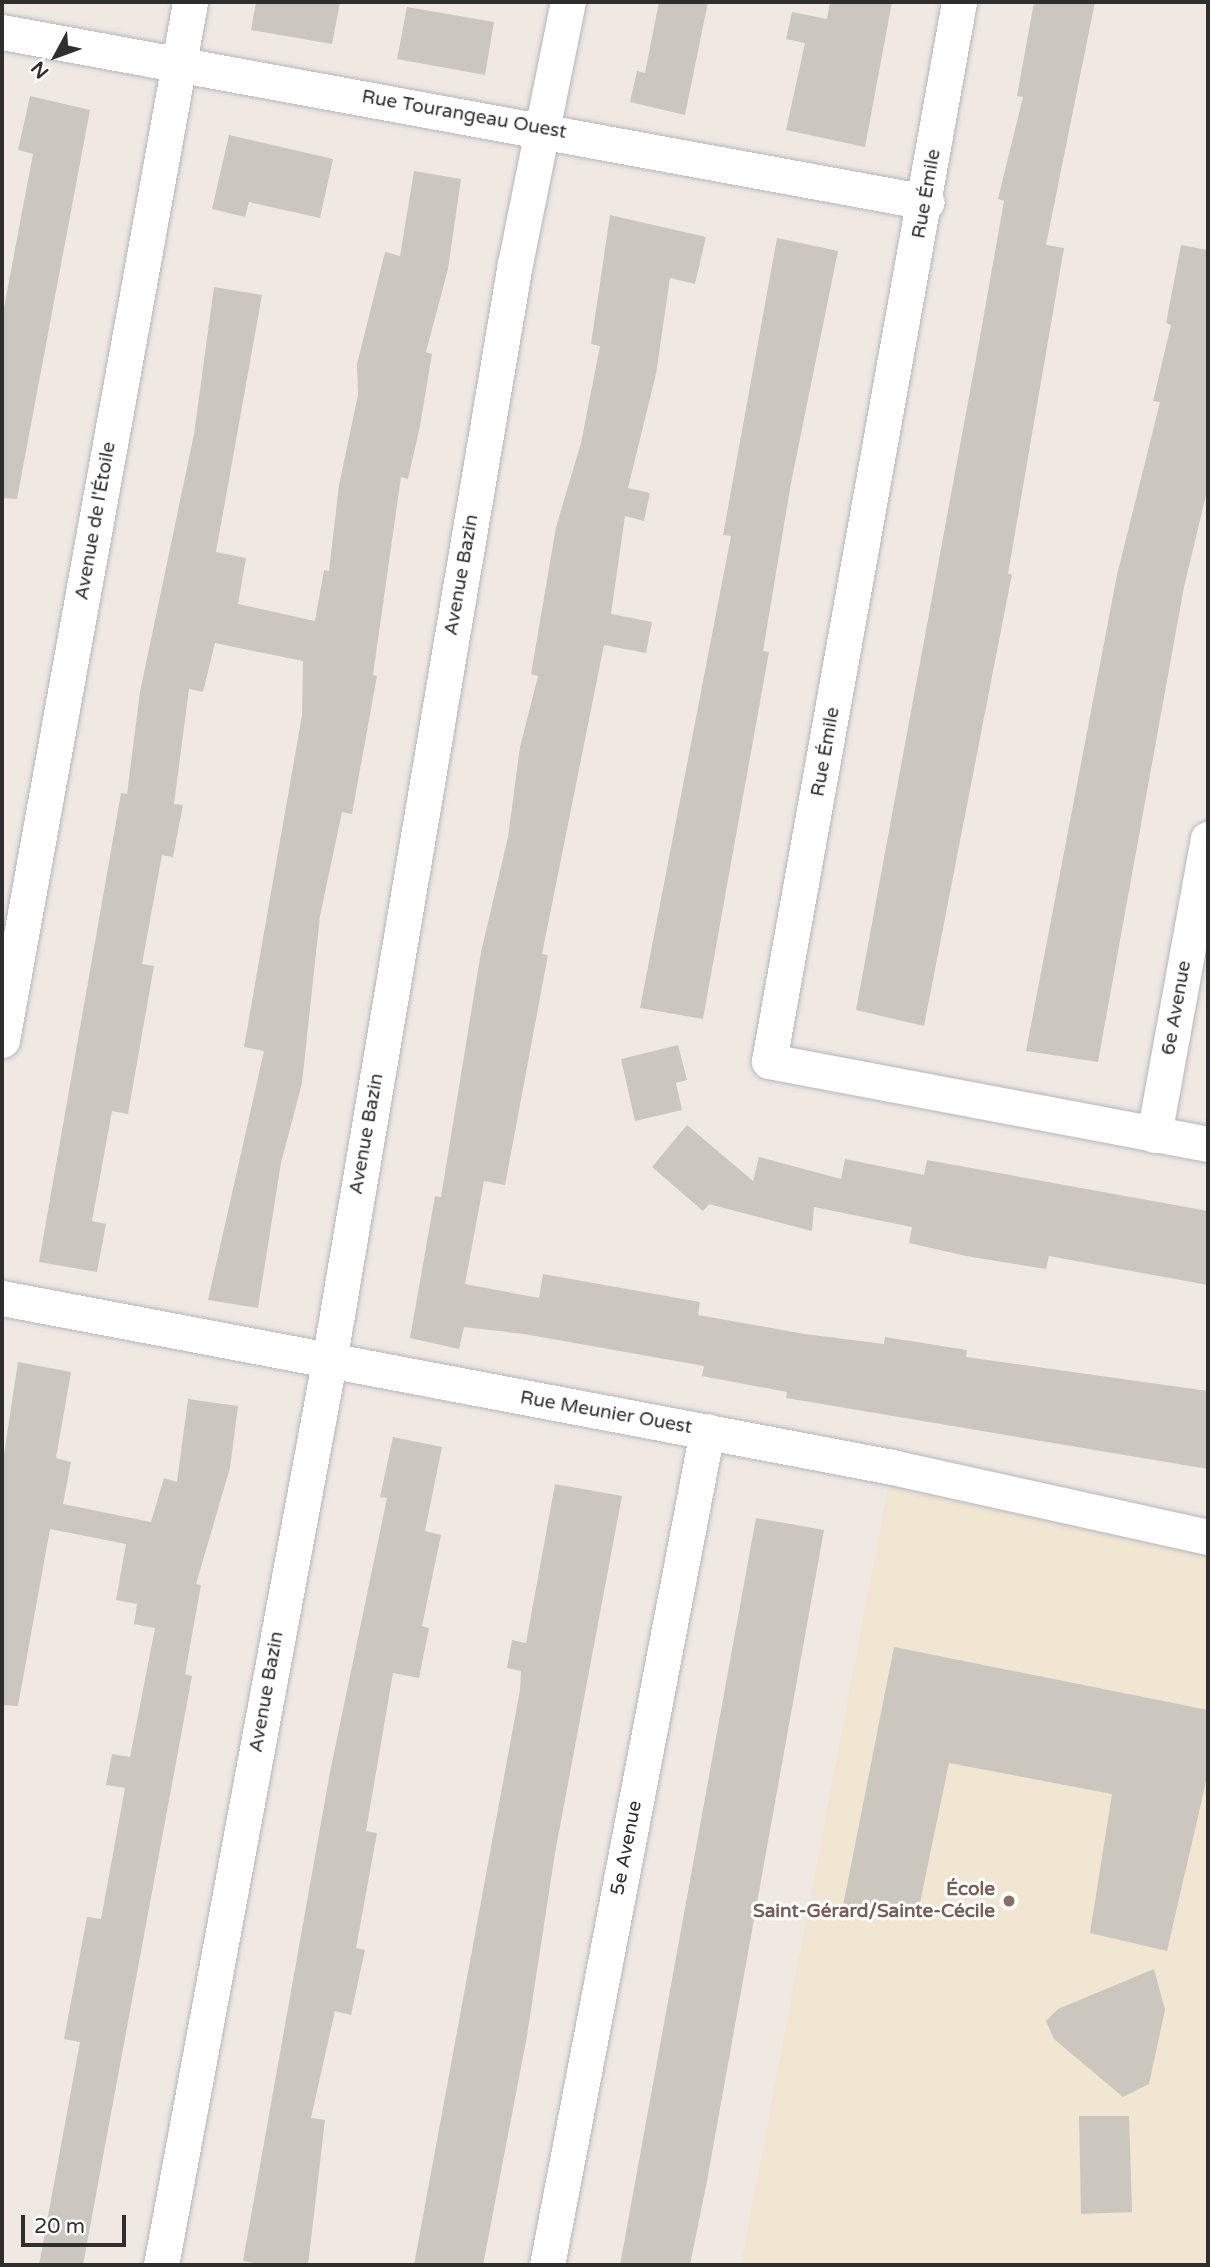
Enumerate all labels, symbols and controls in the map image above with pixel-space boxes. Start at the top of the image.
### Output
north arrow [21,21,91,91]
text: N [27,57,53,83]
street label: Rue Tourangeau Ouest [360,86,568,144]
street label: Rue Émile [908,147,946,241]
street label: Avenue de l'Étoile [71,440,121,602]
street label: Avenue Bazin [440,513,484,637]
street label: Rue Émile [807,705,845,799]
street label: 6e Avenue [1157,959,1197,1057]
street label: Avenue Bazin [345,1072,389,1196]
street label: Rue Meunier Ouest [518,1387,694,1439]
street label: Avenue Bazin [245,1630,289,1754]
street label: 5e Avenue [607,1799,647,1897]
place label: École Saint-Gérard/Sainte-Cécile [753,1879,995,1923]
marker: École Saint-Gérard/Sainte-Cécile [1001,1893,1017,1909]
scale bar [24,2200,130,2244]
text: 20 m [34,2214,85,2239]

